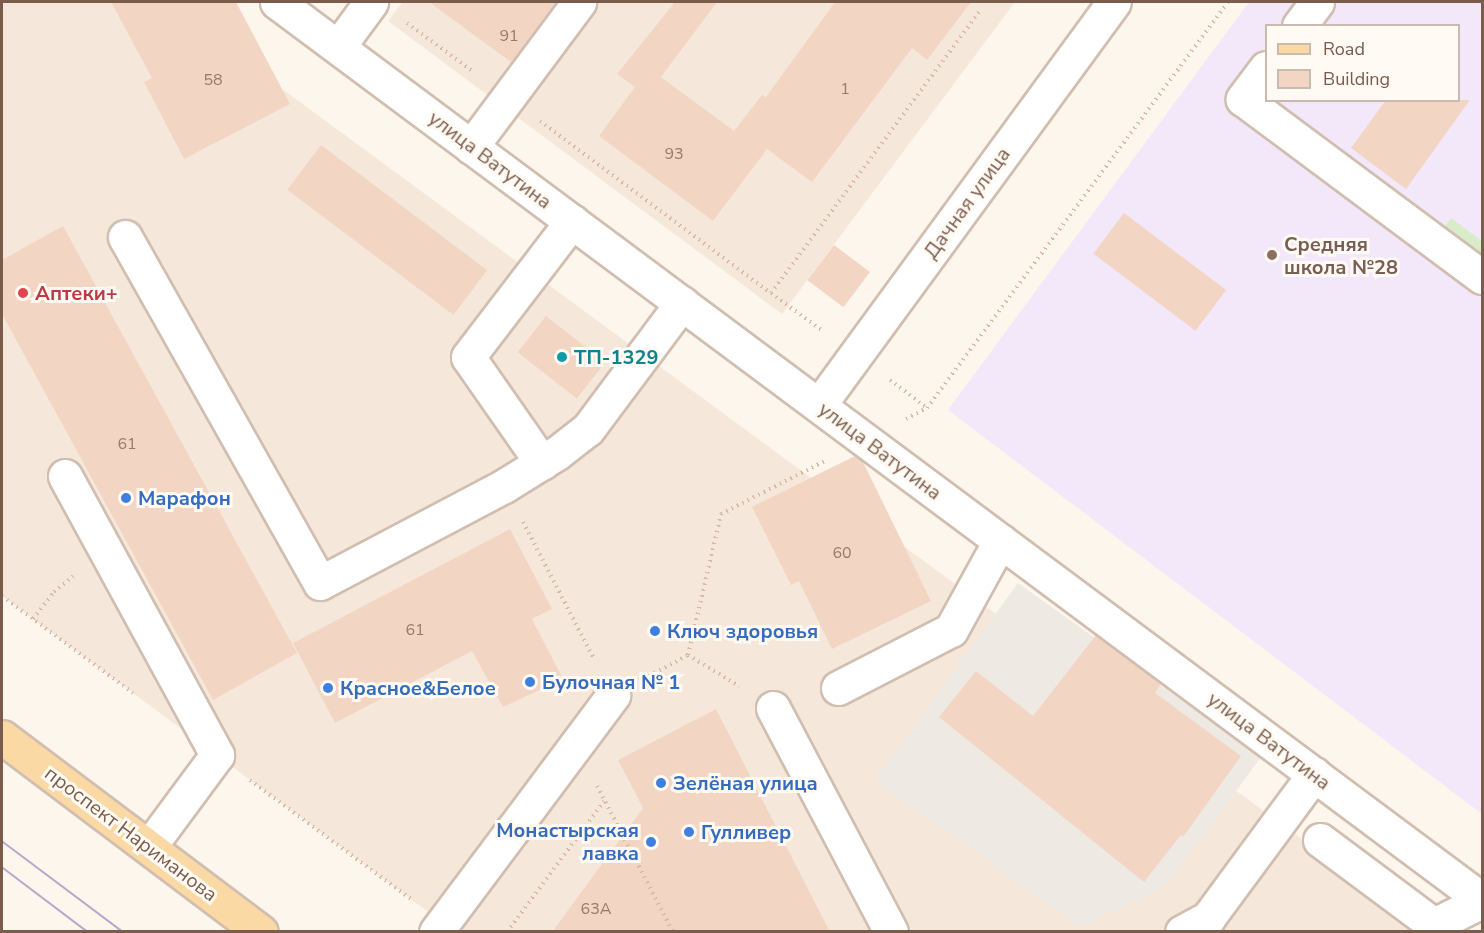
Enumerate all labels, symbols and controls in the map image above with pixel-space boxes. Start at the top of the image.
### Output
legend [1265,24,1460,102]
house number: 91 [499,26,519,46]
text: Road [1323,37,1365,61]
text: Building [1323,67,1390,91]
house number: 58 [203,70,223,90]
house number: 1 [840,79,850,99]
street label: улица Ватутина [424,106,556,214]
street label: Дачная улица [919,143,1015,263]
house number: 93 [664,144,684,164]
place label: Средняя школа №28 [1284,232,1398,279]
marker: Средняя школа №28 [1265,248,1279,262]
place label: Аптеки+ [35,281,118,305]
marker: Аптеки+ [16,286,30,300]
place label: ТП-1329 [574,345,658,369]
marker: ТП-1329 [555,350,569,364]
street label: улица Ватутина [814,397,946,505]
house number: 61 [117,434,137,454]
place label: Марафон [138,486,231,510]
marker: Марафон [119,491,133,505]
house number: 60 [832,543,852,563]
place label: Ключ здоровья [667,619,818,643]
house number: 61 [405,620,425,640]
marker: Ключ здоровья [648,624,662,638]
place label: Булочная № 1 [542,670,680,694]
marker: Булочная № 1 [523,675,537,689]
place label: Красное&Белое [340,676,496,700]
marker: Красное&Белое [321,681,335,695]
street label: улица Ватутина [1203,687,1335,795]
street label: проспект Нариманова [40,761,222,907]
place label: Зелёная улица [673,771,818,795]
marker: Зелёная улица [654,776,668,790]
place label: Монастырская лавка [496,819,639,866]
place label: Гулливер [701,820,791,844]
marker: Гулливер [682,825,696,839]
marker: Монастырская лавка [644,835,658,849]
house number: 63А [581,899,611,919]

